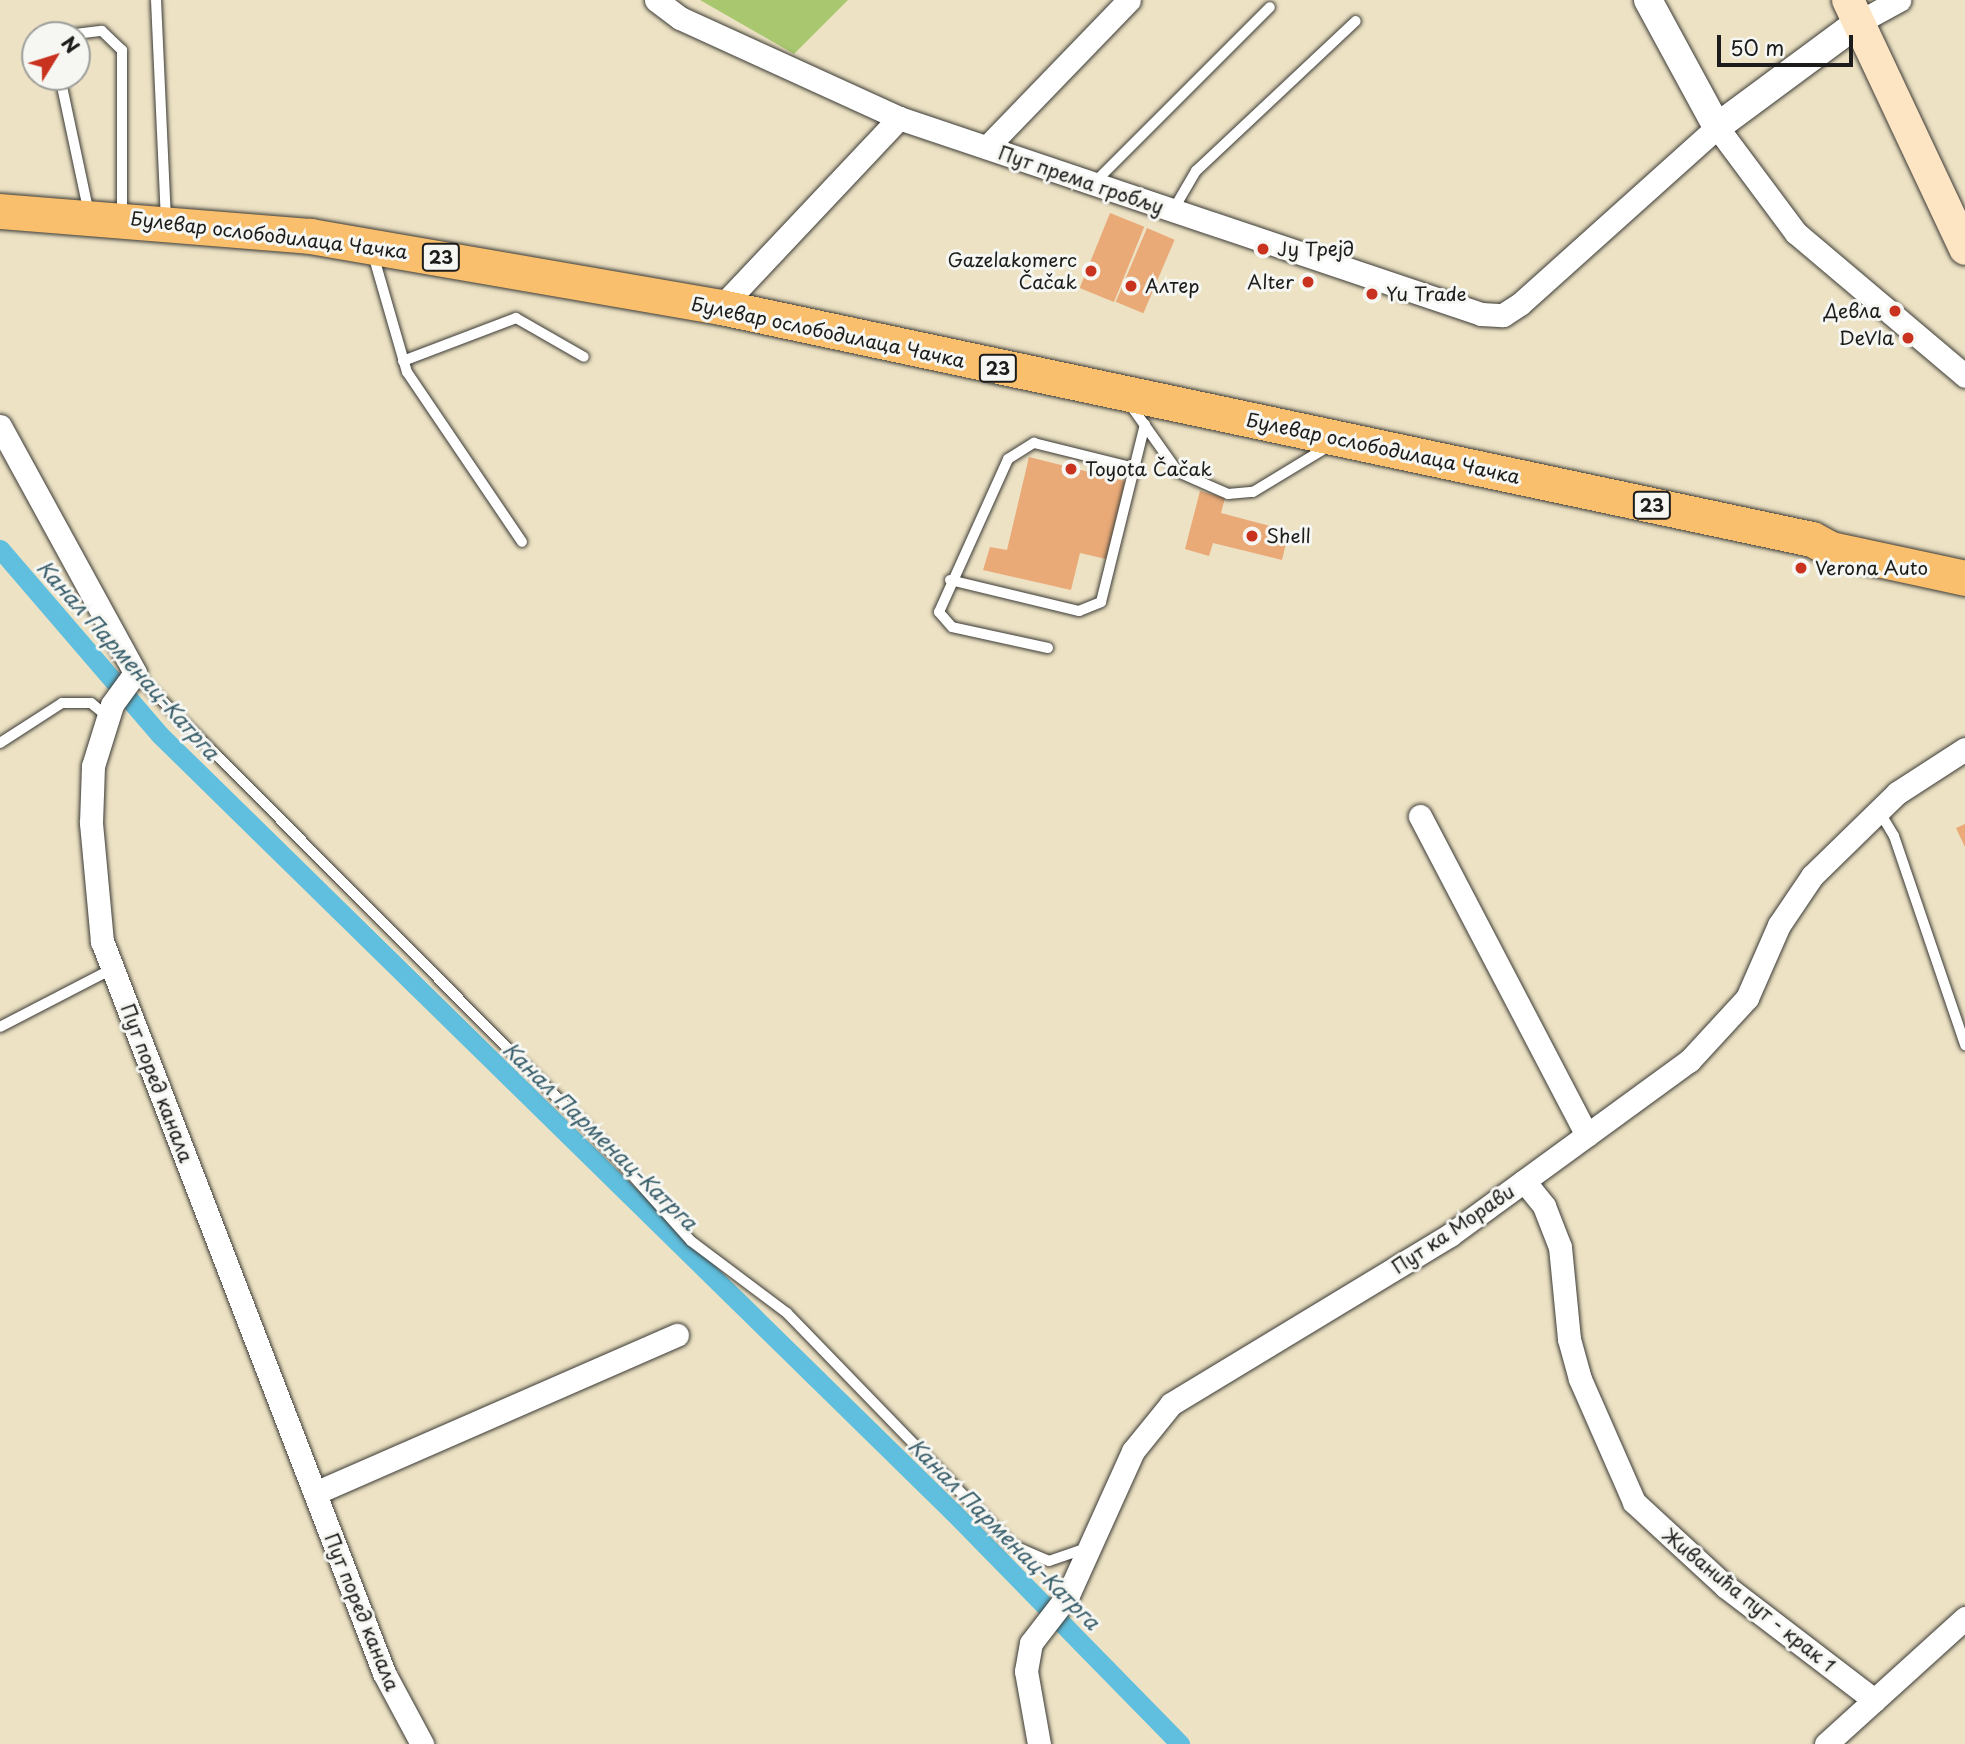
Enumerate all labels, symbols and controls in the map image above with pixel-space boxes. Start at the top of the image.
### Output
north arrow [21,21,91,91]
scale bar [1720,21,1856,65]
text: N [55,30,87,59]
text: 50 m [1730,31,1784,63]
street label: Пут према гробљу [995,141,1167,219]
street label: Булевар ослободилаца Чачка [128,207,410,263]
place label: Ју Трејд [1277,238,1355,260]
marker: Ју Трејд [1255,241,1271,257]
road number: 23 [422,243,460,272]
place label: Gazelakomerc Čačak [947,249,1077,293]
marker: Gazelakomerc Čačak [1083,263,1099,279]
place label: Alter [1247,271,1294,293]
marker: Alter [1300,274,1316,290]
place label: Алтер [1145,275,1199,297]
marker: Алтер [1123,278,1139,294]
place label: Yu Trade [1386,283,1467,305]
marker: Yu Trade [1364,286,1380,302]
street label: Булевар ослободилаца Чачка [688,292,968,372]
place label: Девла [1824,300,1881,322]
marker: Девла [1887,303,1903,319]
place label: DeVla [1839,327,1894,349]
marker: DeVla [1900,330,1916,346]
road number: 23 [979,354,1017,382]
street label: Булевар ослободилаца Чачка [1243,408,1523,488]
place label: Toyota Čačak [1085,458,1211,480]
marker: Toyota Čačak [1063,461,1079,477]
road number: 23 [1633,490,1671,520]
place label: Shell [1266,525,1311,547]
marker: Shell [1244,528,1260,544]
water label: Канал Парменац-Катрга [33,554,225,764]
place label: Verona Auto [1815,557,1928,579]
marker: Verona Auto [1793,560,1809,576]
street label: Пут поред канала [116,999,198,1167]
water label: Канал Парменац-Катрга [499,1036,703,1234]
street label: Пут ка Морави [1387,1179,1519,1279]
water label: Канал Парменац-Катрга [904,1432,1106,1634]
street label: Живанића пут - крак 1 [1657,1522,1841,1678]
street label: Пут поред канала [319,1529,405,1695]

